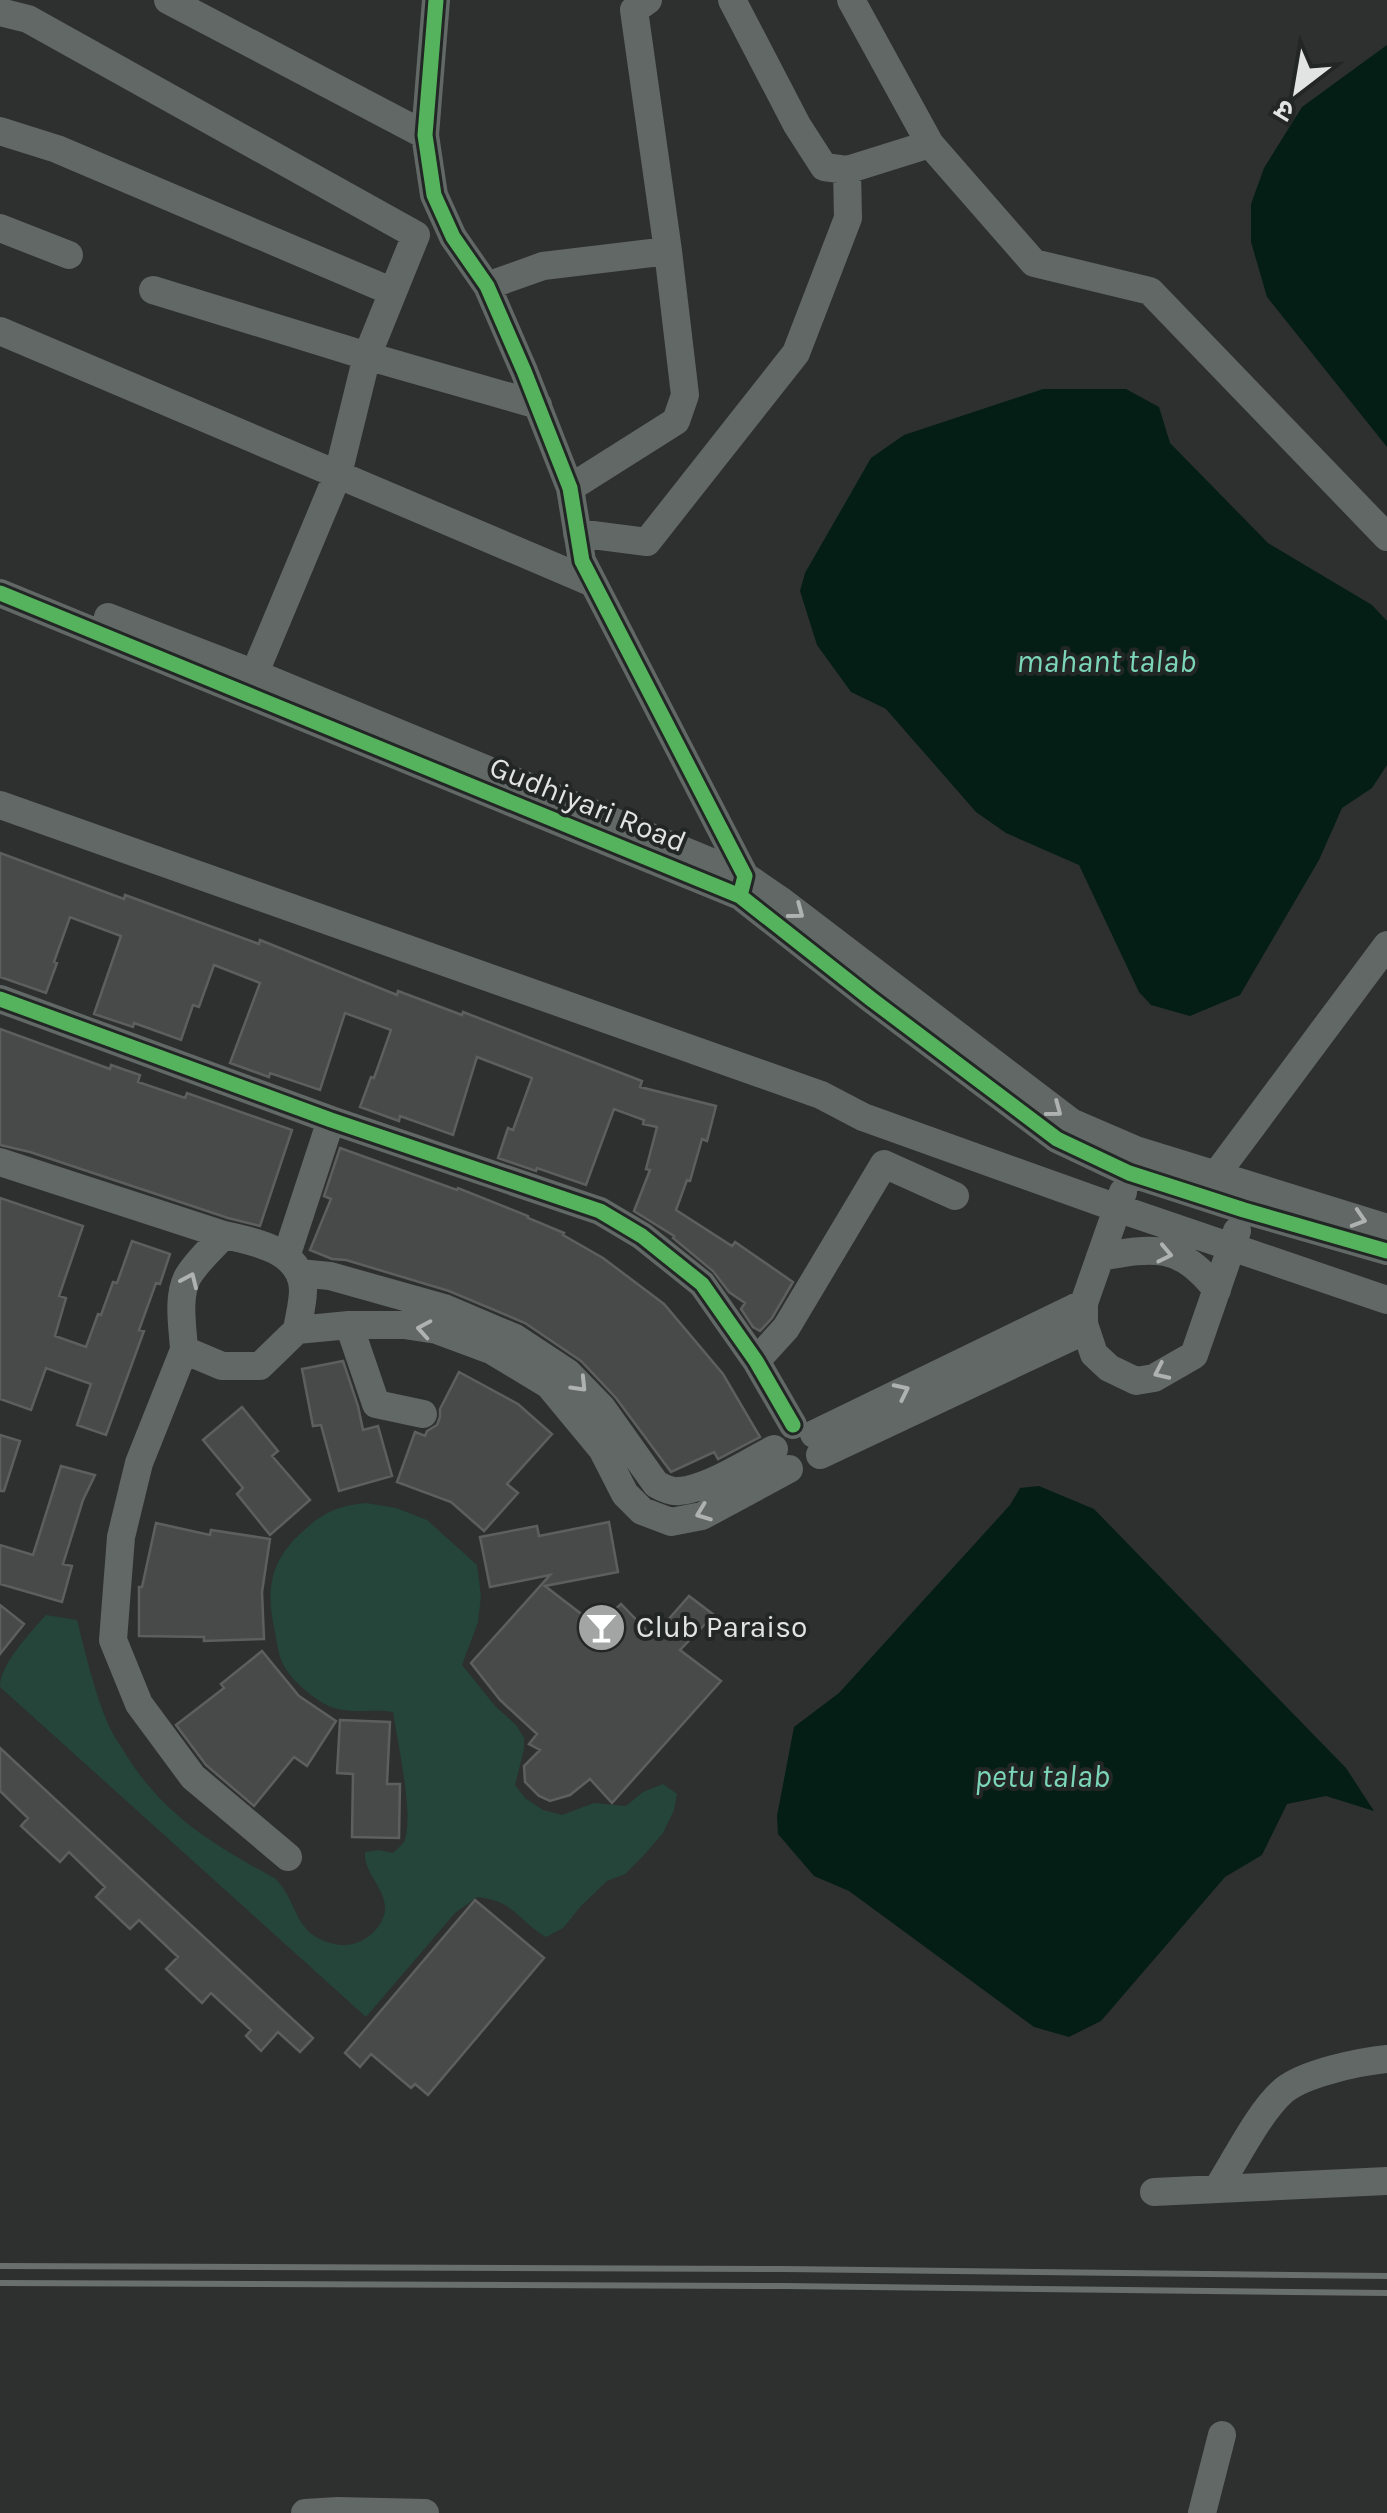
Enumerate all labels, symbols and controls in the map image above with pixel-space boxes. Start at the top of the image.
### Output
north arrow [1247,40,1347,140]
text: उ [1268,92,1300,129]
water label: mahant talab [1016,643,1196,680]
street label: Gudhiyari Road [484,748,692,860]
one-way arrow [786,901,804,918]
one-way arrow [1044,1098,1062,1115]
one-way arrow [1350,1207,1367,1228]
one-way arrow [1156,1242,1173,1263]
one-way arrow [178,1273,198,1291]
one-way arrow [416,1319,432,1340]
one-way arrow [1154,1359,1172,1379]
one-way arrow [568,1374,586,1392]
one-way arrow [892,1384,910,1404]
one-way arrow [695,1501,712,1522]
bar icon: Club Paraiso [575,1601,627,1653]
place label: Club Paraiso [636,1609,807,1645]
water label: petu talab [974,1758,1110,1795]

